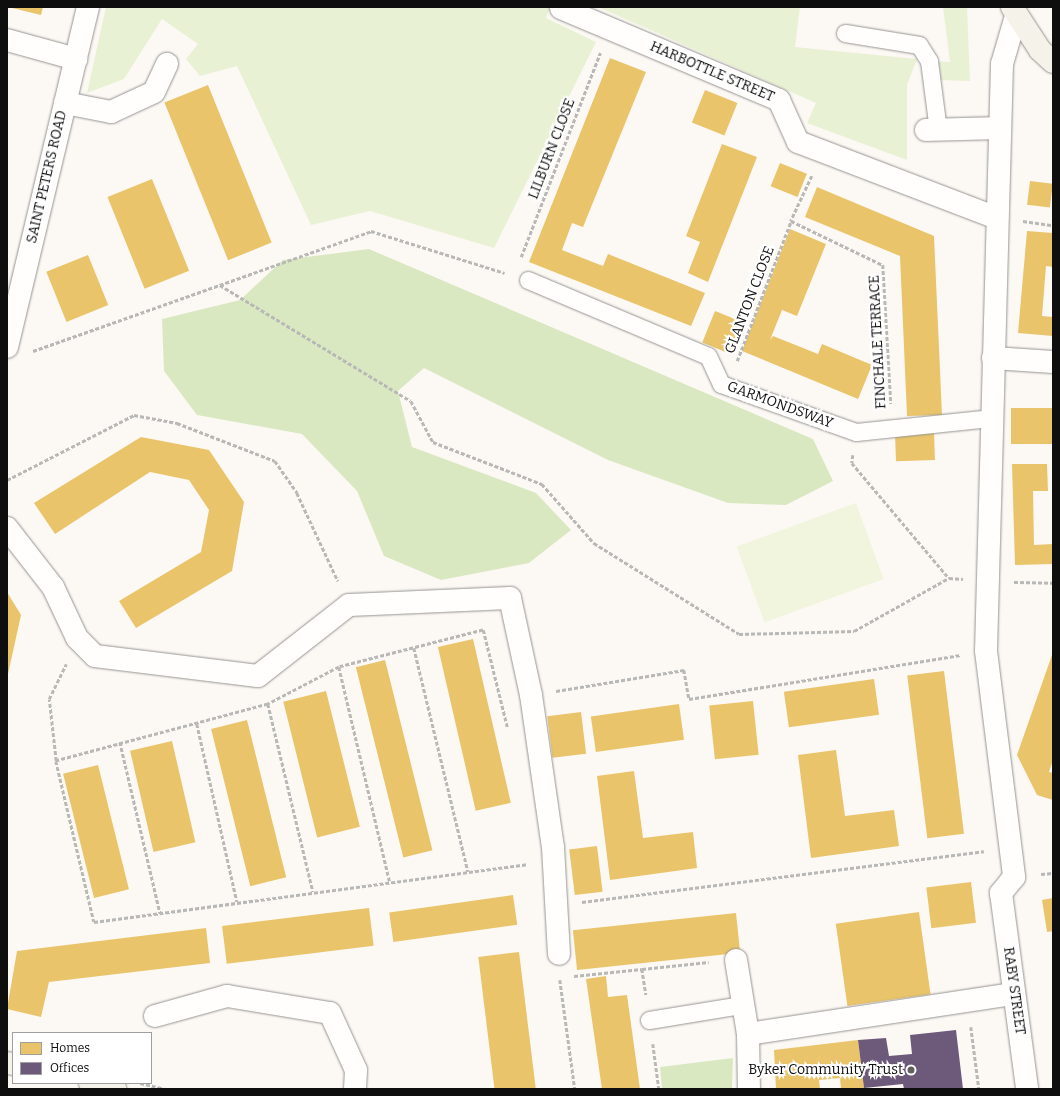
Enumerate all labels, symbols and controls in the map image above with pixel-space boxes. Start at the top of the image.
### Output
street label: HARBOTTLE STREET [647,38,777,106]
street label: LILBURN CLOSE [525,96,579,202]
street label: SAINT PETERS ROAD [24,109,70,245]
street label: GLANTON CLOSE [722,244,778,356]
street label: FINCHALE TERRACE [866,275,890,409]
street label: GARMONDSWAY [725,378,835,432]
street label: RABY STREET [1000,946,1028,1036]
legend [12,1032,152,1084]
text: Homes [50,1041,90,1055]
text: Offices [50,1061,89,1075]
place label: Byker Community Trust [748,1062,903,1078]
marker: Byker Community Trust [906,1065,916,1075]

